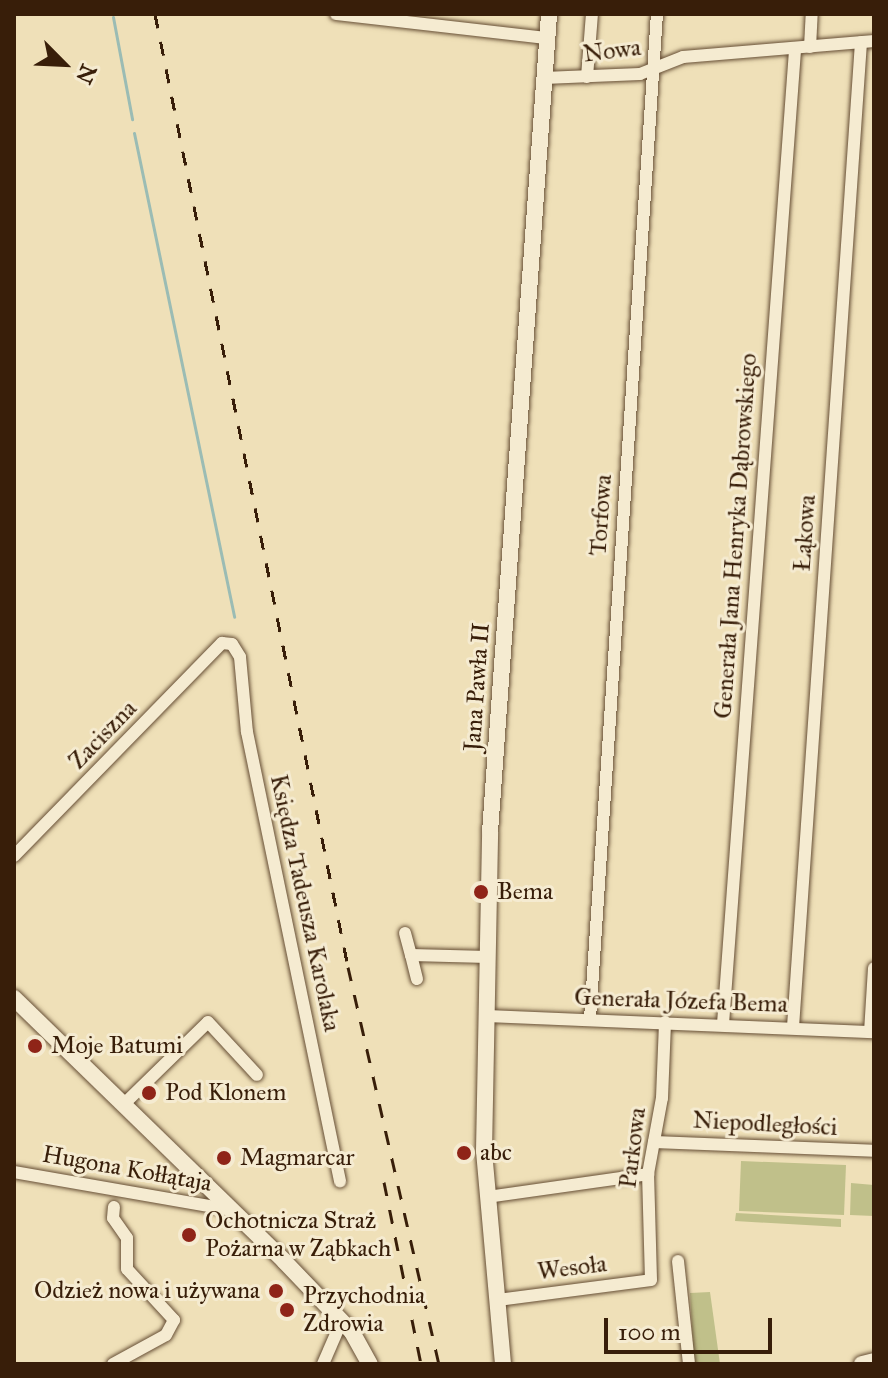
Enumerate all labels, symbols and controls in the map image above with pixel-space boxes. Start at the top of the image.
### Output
north arrow [24,24,104,104]
street label: Nowa [582,33,642,69]
text: N [70,60,103,88]
street label: Generała Jana Henryka Dąbrowskiego [709,352,763,720]
street label: Torfowa [584,473,618,557]
street label: Łąkowa [788,494,822,572]
street label: Jana Pawła II [458,622,496,752]
street label: Zaciszna [63,694,143,776]
street label: Księdza Tadeusza Karolaka [264,772,346,1034]
place label: Bema [497,878,553,906]
marker: Bema [472,883,490,901]
street label: Generała Józefa Bema [574,983,788,1019]
place label: Moje Batumi [51,1032,183,1060]
marker: Moje Batumi [26,1037,44,1055]
place label: Pod Klonem [165,1079,286,1107]
marker: Pod Klonem [140,1084,158,1102]
street label: Parkowa [614,1106,652,1190]
street label: Niepodległości [692,1106,838,1142]
place label: abc [480,1139,512,1167]
street label: Hugona Kołłątaja [40,1140,214,1198]
place label: Magmarcar [240,1144,355,1172]
marker: abc [455,1144,473,1162]
marker: Magmarcar [215,1149,233,1167]
place label: Ochotnicza Straż Pożarna w Ząbkach [205,1207,391,1263]
marker: Ochotnicza Straż Pożarna w Ząbkach [180,1226,198,1244]
street label: Wesoła [536,1249,608,1287]
place label: Odzież nowa i używana [34,1277,260,1305]
marker: Odzież nowa i używana [267,1282,285,1300]
place label: Przychodnia Zdrowia [303,1282,425,1338]
marker: Przychodnia Zdrowia [278,1301,296,1319]
scale bar [608,1302,776,1352]
text: 100 m [618,1317,681,1347]

